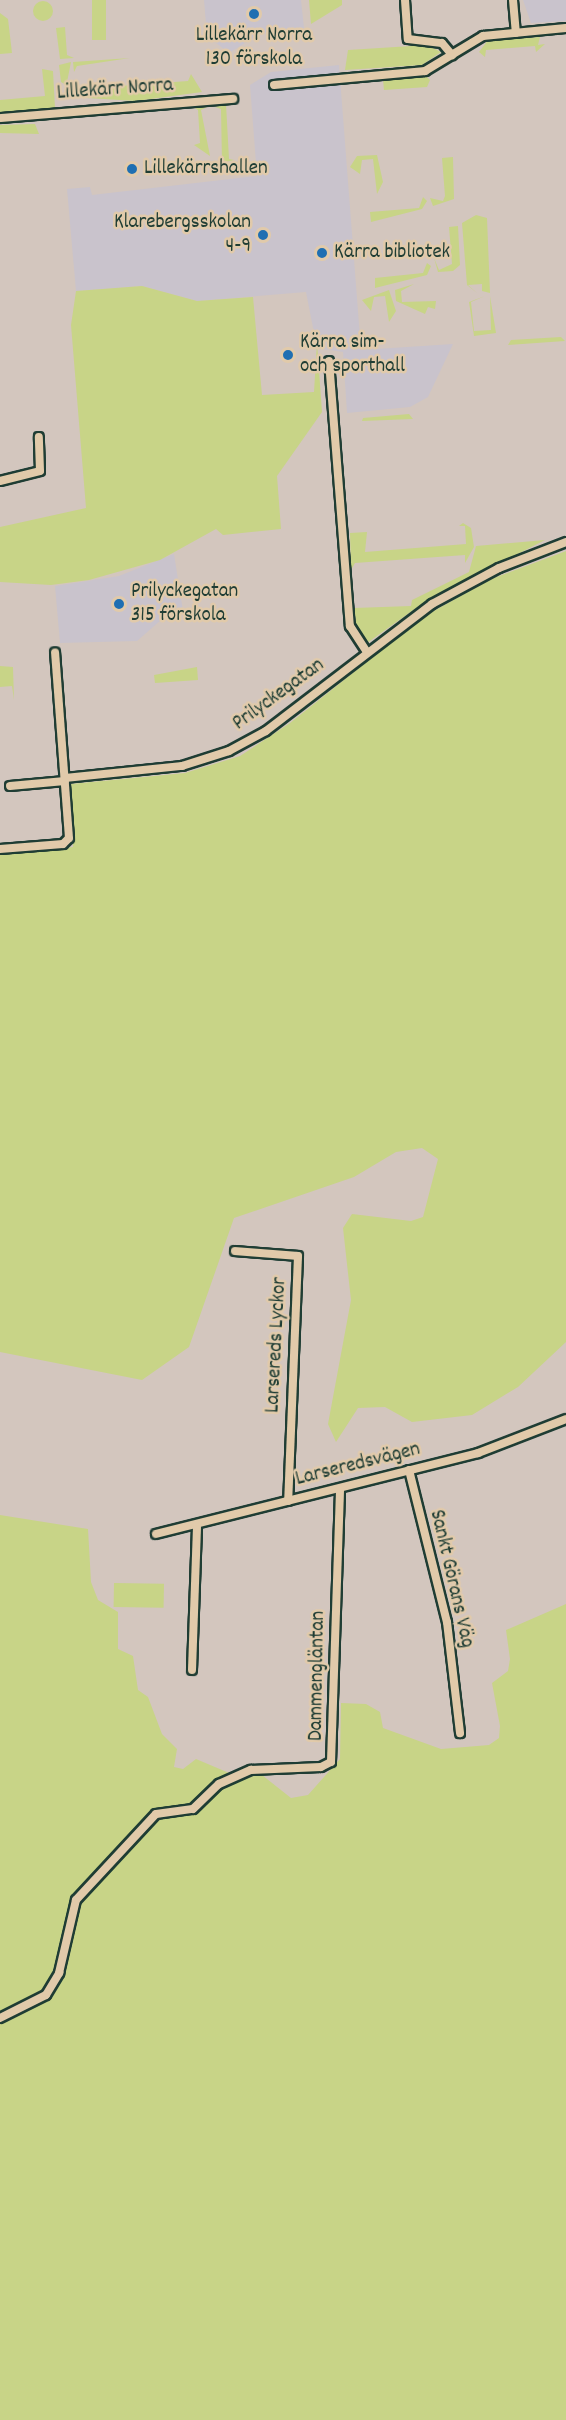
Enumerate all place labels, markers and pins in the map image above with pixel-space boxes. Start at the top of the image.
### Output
marker: Lillekärr Norra 130 förskola [247,7,261,21]
place label: Lillekärr Norra 130 förskola [196,23,312,73]
place label: Lillekärrshallen [144,156,268,182]
marker: Lillekärrshallen [125,162,139,176]
place label: Klarebergsskolan 4-9 [114,210,251,260]
marker: Klarebergsskolan 4-9 [256,228,270,242]
place label: Kärra bibliotek [334,240,450,266]
marker: Kärra bibliotek [315,246,329,260]
place label: Kärra sim- och sporthall [300,330,405,380]
marker: Kärra sim- och sporthall [281,348,295,362]
place label: Prilyckegatan 315 förskola [131,579,238,629]
marker: Prilyckegatan 315 förskola [112,597,126,611]

